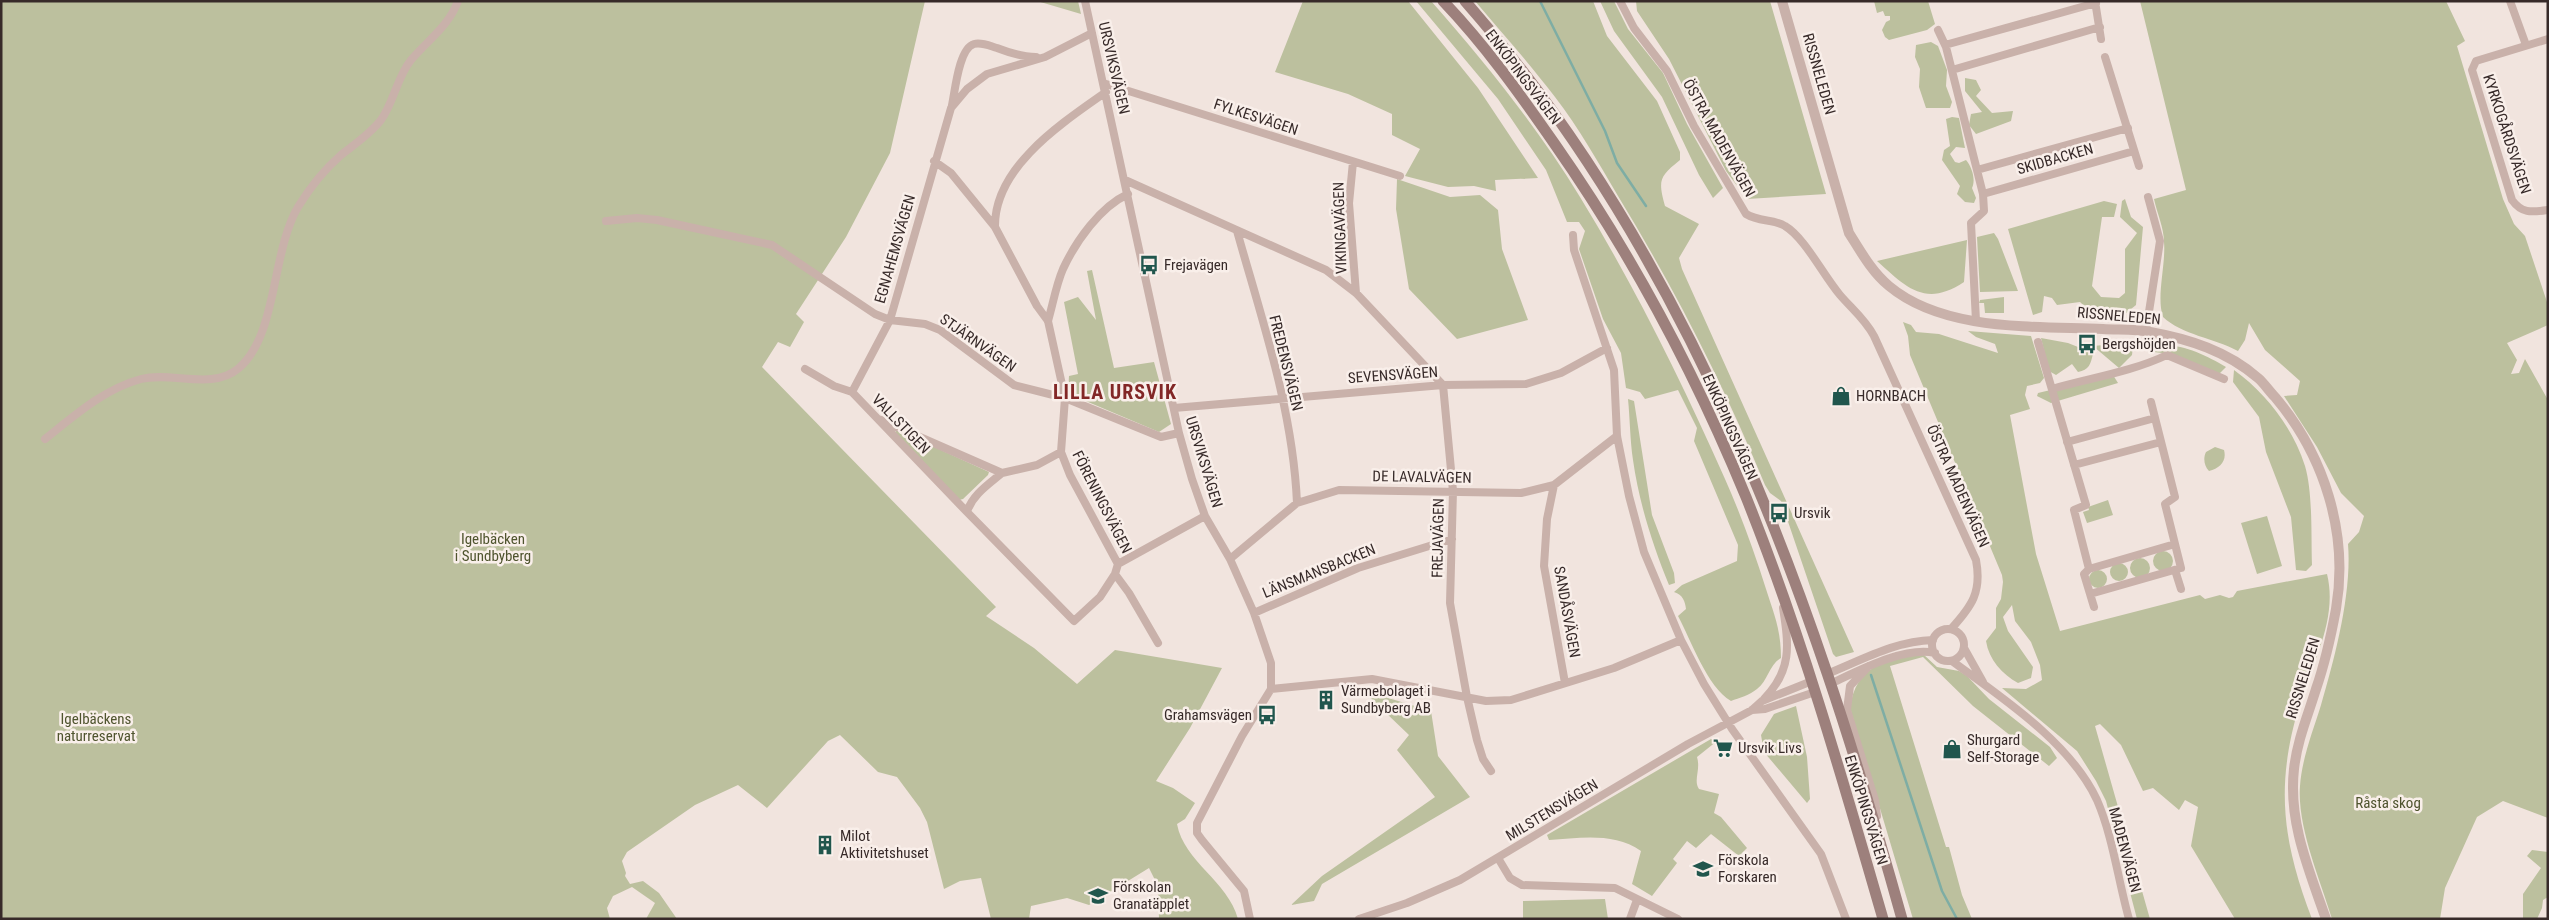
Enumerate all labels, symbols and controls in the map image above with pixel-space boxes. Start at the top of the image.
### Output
street label: URSVIKSVÄGEN [1095,20,1133,116]
street label: ENKÖPINGSVÄGEN [1482,26,1564,128]
street label: RISSNELEDEN [1799,31,1839,117]
street label: KYRKOGÅRDSVÄGEN [2479,72,2535,196]
street label: ÖSTRA MADENVÄGEN [1679,76,1759,200]
street label: FYLKESVÄGEN [1212,95,1300,139]
street label: SKIDBACKEN [2015,140,2095,178]
street label: VIKINGAVÄGEN [1329,182,1351,274]
street label: EGNAHEMSVÄGEN [871,193,919,305]
bus stop icon: Frejavägen [1138,254,1160,276]
place label: Frejavägen [1164,256,1228,274]
street label: RISSNELEDEN [2076,303,2162,329]
street label: STJÄRNVÄGEN [936,310,1020,376]
street label: FREDENSVÄGEN [1265,313,1307,413]
bus stop icon: Bergshöjden [2076,333,2098,355]
place label: Bergshöjden [2102,335,2176,353]
street label: SEVENSVÄGEN [1347,363,1439,387]
street label: ENKÖPINGSVÄGEN [1699,371,1761,483]
district label: LILLA URSVIK [1053,380,1177,404]
shop icon: HORNBACH [1830,385,1852,407]
place label: HORNBACH [1856,387,1926,405]
street label: VALLSTIGEN [868,391,934,457]
street label: URSVIKSVÄGEN [1182,414,1226,510]
street label: ÖSTRA MADENVÄGEN [1923,422,1993,550]
street label: FÖRENINGSVÄGEN [1068,448,1136,556]
street label: DE LAVALVÄGEN [1372,467,1472,487]
street label: FREJAVÄGEN [1428,498,1448,578]
bus stop icon: Ursvik [1768,502,1790,524]
place label: Ursvik [1794,504,1831,522]
park label: Igelbäcken i Sundbyberg [455,530,531,565]
street label: LÄNSMANSBACKEN [1260,540,1378,602]
street label: SANDÅSVÄGEN [1550,565,1584,659]
street label: RISSNELEDEN [2282,635,2324,721]
place label: Värmebolaget i Sundbyberg AB [1341,682,1431,717]
building icon: Värmebolaget i Sundbyberg AB [1315,689,1337,711]
bus stop icon: Grahamsvägen [1256,704,1278,726]
place label: Grahamsvägen [1164,706,1252,724]
park label: Igelbäckens naturreservat [57,710,135,745]
place label: Shurgard Self-Storage [1967,731,2039,766]
supermarket icon: Ursvik Livs [1712,737,1734,759]
shop icon: Shurgard Self-Storage [1941,738,1963,760]
place label: Ursvik Livs [1738,739,1802,757]
street label: ENKÖPINGSVÄGEN [1841,753,1891,867]
street label: MILSTENSVÄGEN [1503,775,1601,845]
park label: Råsta skog [2355,794,2421,812]
street label: MADENVÄGEN [2105,805,2145,895]
place label: Milot Aktivitetshuset [840,827,929,862]
building icon: Milot Aktivitetshuset [814,834,836,856]
place label: Förskola Forskaren [1718,851,1777,886]
school or university icon: Förskola Forskaren [1692,858,1714,880]
place label: Förskolan Granatäpplet [1113,878,1189,913]
school or university icon: Förskolan Granatäpplet [1087,885,1109,907]

